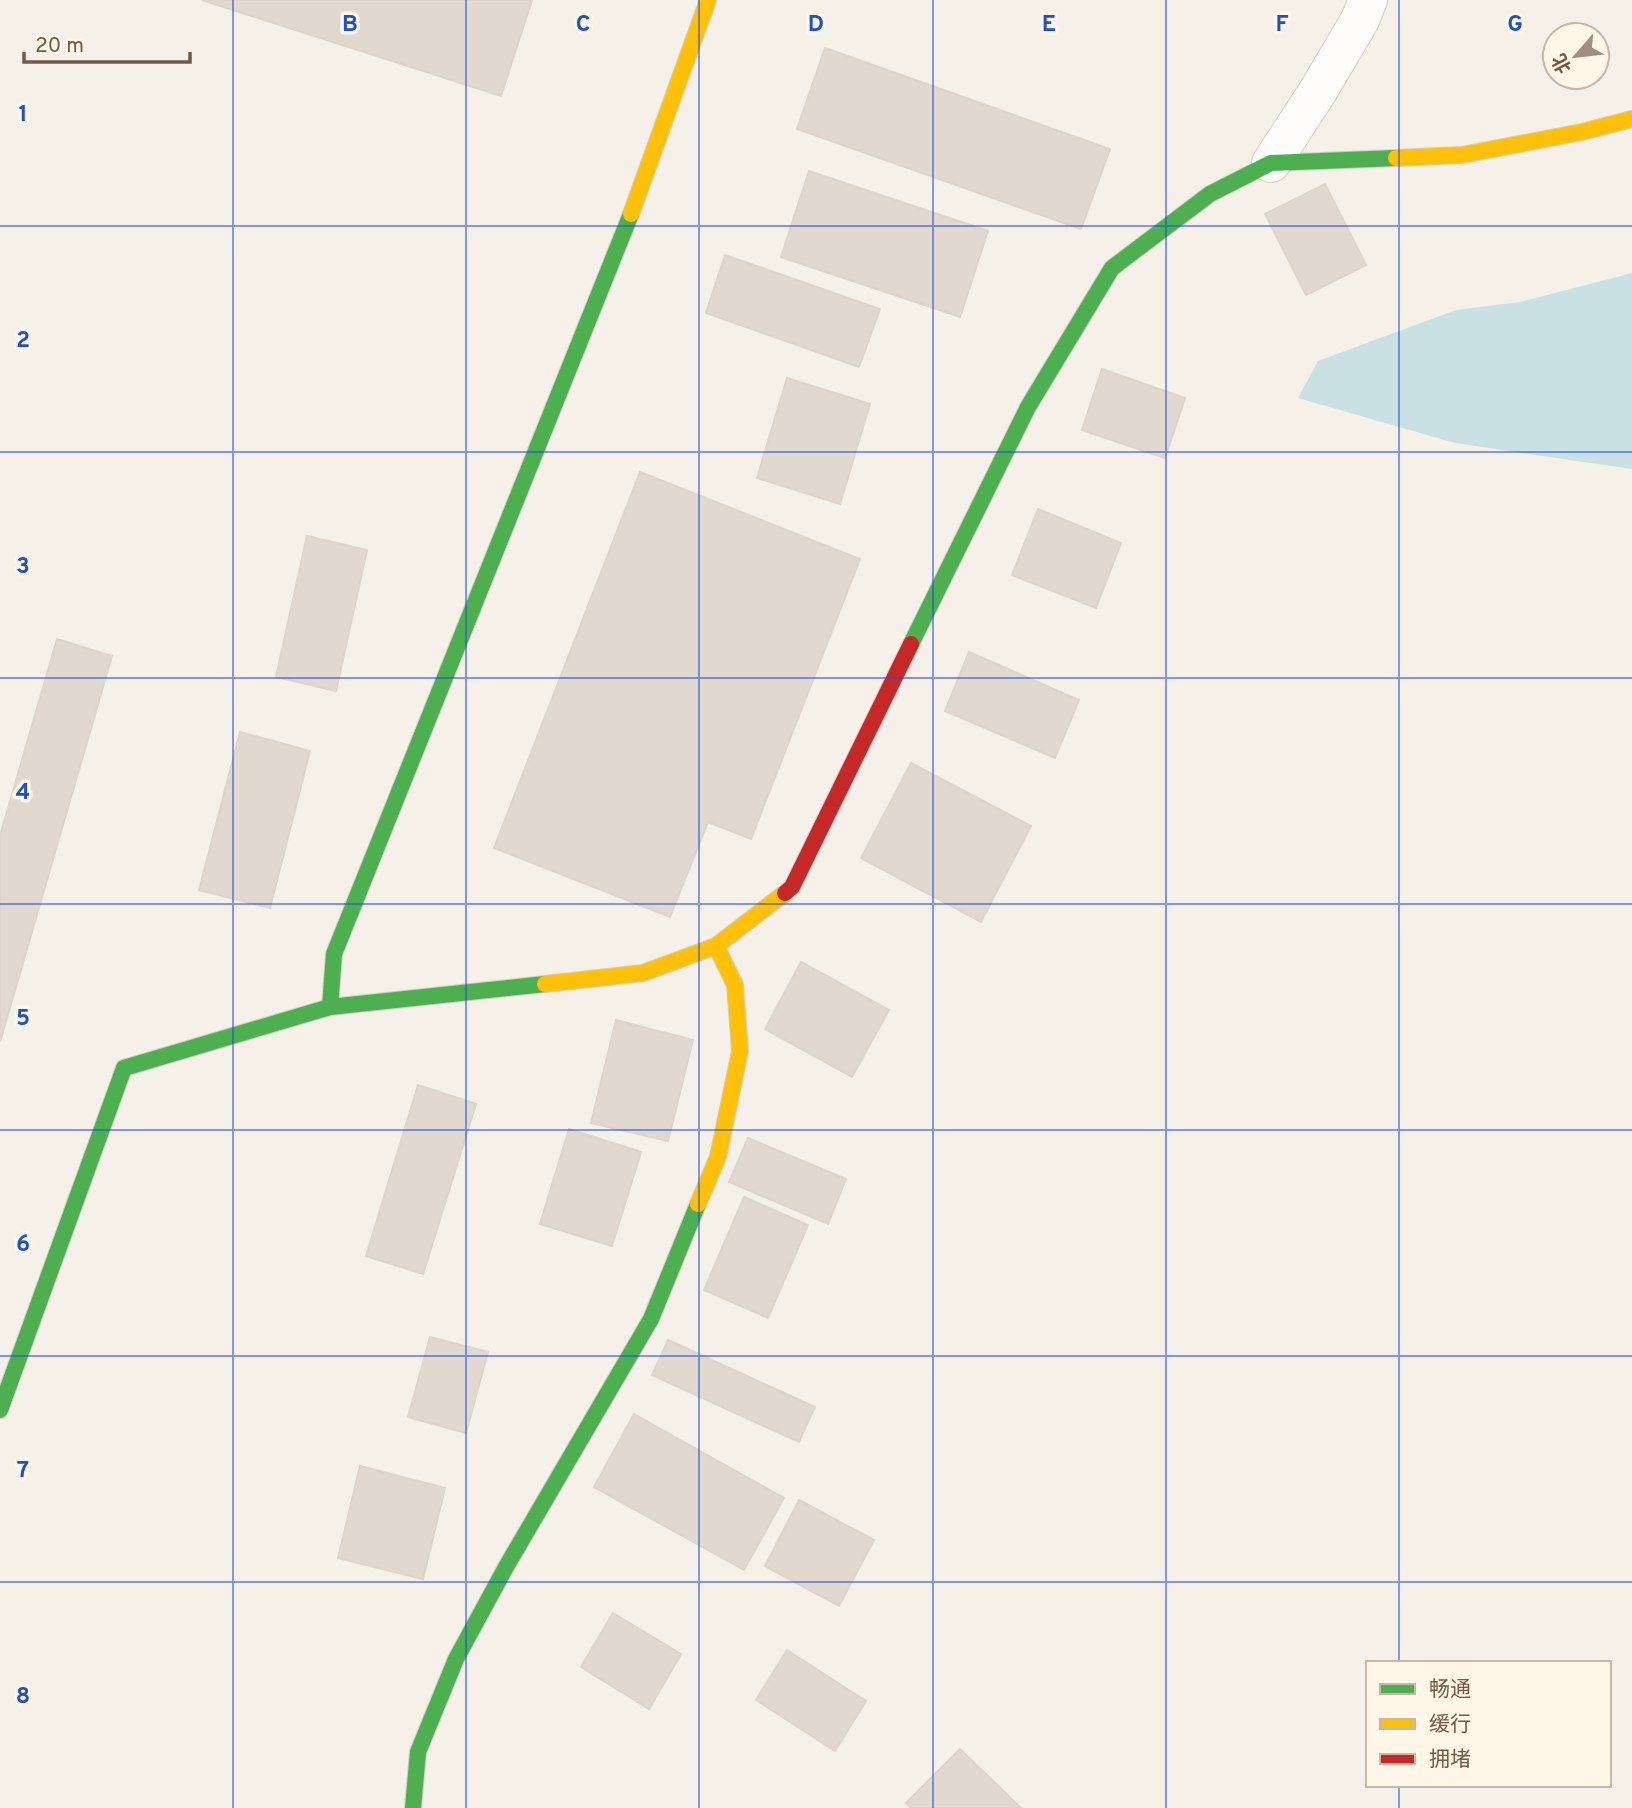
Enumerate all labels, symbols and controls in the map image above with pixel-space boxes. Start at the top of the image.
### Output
text: B [342,11,358,40]
text: C [576,11,590,40]
text: D [808,11,824,40]
text: E [1042,11,1056,40]
text: F [1275,11,1289,40]
text: G [1507,11,1523,40]
scale bar [24,21,191,65]
north arrow [1541,21,1611,91]
text: 20 m [35,33,84,60]
text: 北 [1548,49,1578,77]
text: 1 [18,101,28,130]
text: 2 [16,327,30,356]
text: 3 [16,553,30,582]
text: 4 [16,779,30,808]
text: 5 [16,1005,30,1034]
text: 6 [16,1231,30,1260]
text: 7 [17,1457,29,1486]
legend [1366,1661,1611,1787]
text: 畅通 [1429,1677,1471,1704]
text: 8 [16,1683,30,1712]
text: 缓行 [1429,1712,1471,1739]
text: 拥堵 [1429,1747,1471,1774]

